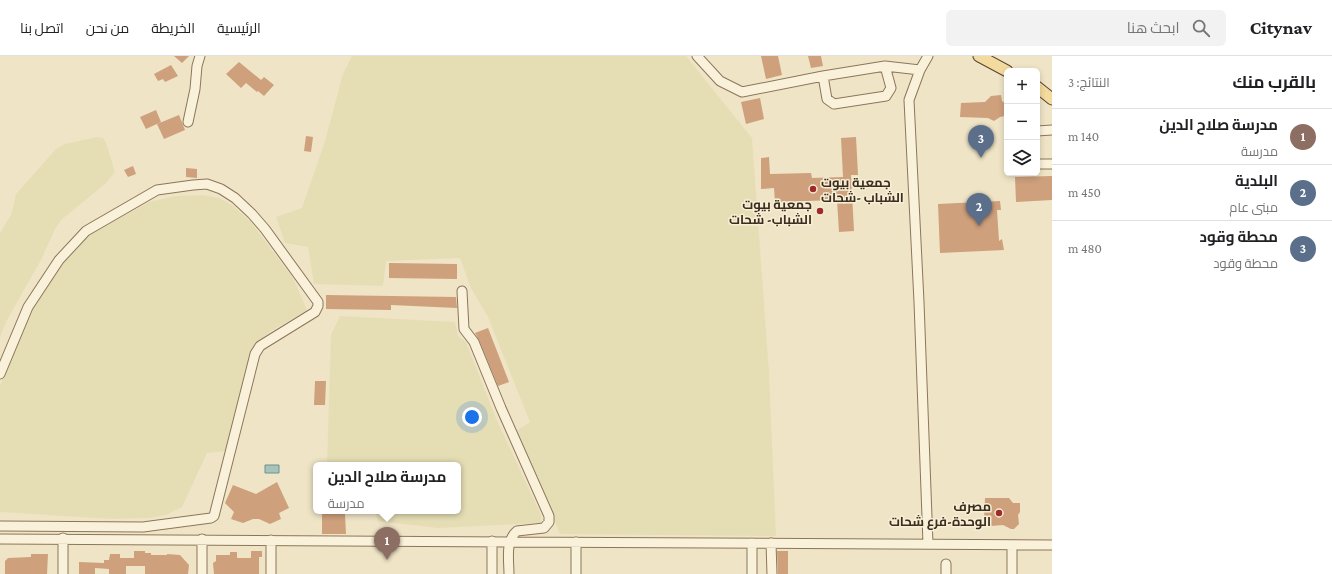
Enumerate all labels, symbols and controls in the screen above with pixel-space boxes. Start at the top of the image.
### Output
search box [946,10,1226,46]
icon: search [1190,17,1212,39]
text: Citynav [1250,17,1312,38]
text: اتصل بنا [20,20,64,36]
text: من نحن [86,20,129,36]
text: الخريطة [151,20,195,36]
text: الرئيسية [217,20,261,36]
text: ابحث هنا [1127,20,1180,36]
map controls [1004,68,1040,176]
button: + [1004,68,1040,104]
text: بالقرب منك [1233,73,1316,92]
text: النتائج: 3 [1068,75,1110,90]
button: − [1004,104,1040,140]
text: مدرسة صلاح الدين [1159,117,1278,133]
pin: 3 [968,125,994,158]
text: 140 m [1068,129,1099,144]
text: 1 [1301,129,1305,144]
button: layers [1004,140,1040,176]
text: مدرسة [1241,144,1278,159]
text: البلدية [1235,173,1278,189]
place label: جمعية بيوت الشباب -شحات [821,175,904,205]
marker: جمعية بيوت الشباب -شحات [808,184,818,194]
text: 450 m [1068,185,1101,200]
text: 2 [1300,185,1306,200]
pin: 2 [966,193,992,226]
place label: جمعية بيوت الشباب- شحات [729,197,812,227]
text: مبنى عام [1229,200,1278,215]
marker: جمعية بيوت الشباب- شحات [815,206,825,216]
text: محطة وقود [1200,229,1278,245]
text: 480 m [1068,241,1102,256]
text: 3 [1300,241,1306,256]
text: محطة وقود [1213,256,1278,271]
your location [462,407,482,427]
popup [313,462,461,514]
text: مدرسة صلاح الدين [328,469,446,485]
text: مدرسة [328,496,365,511]
place label: مصرف الوحدة-فرع شحات [889,499,991,530]
marker: مصرف الوحدة-فرع شحات [994,508,1004,518]
pin: 1 [374,527,400,560]

